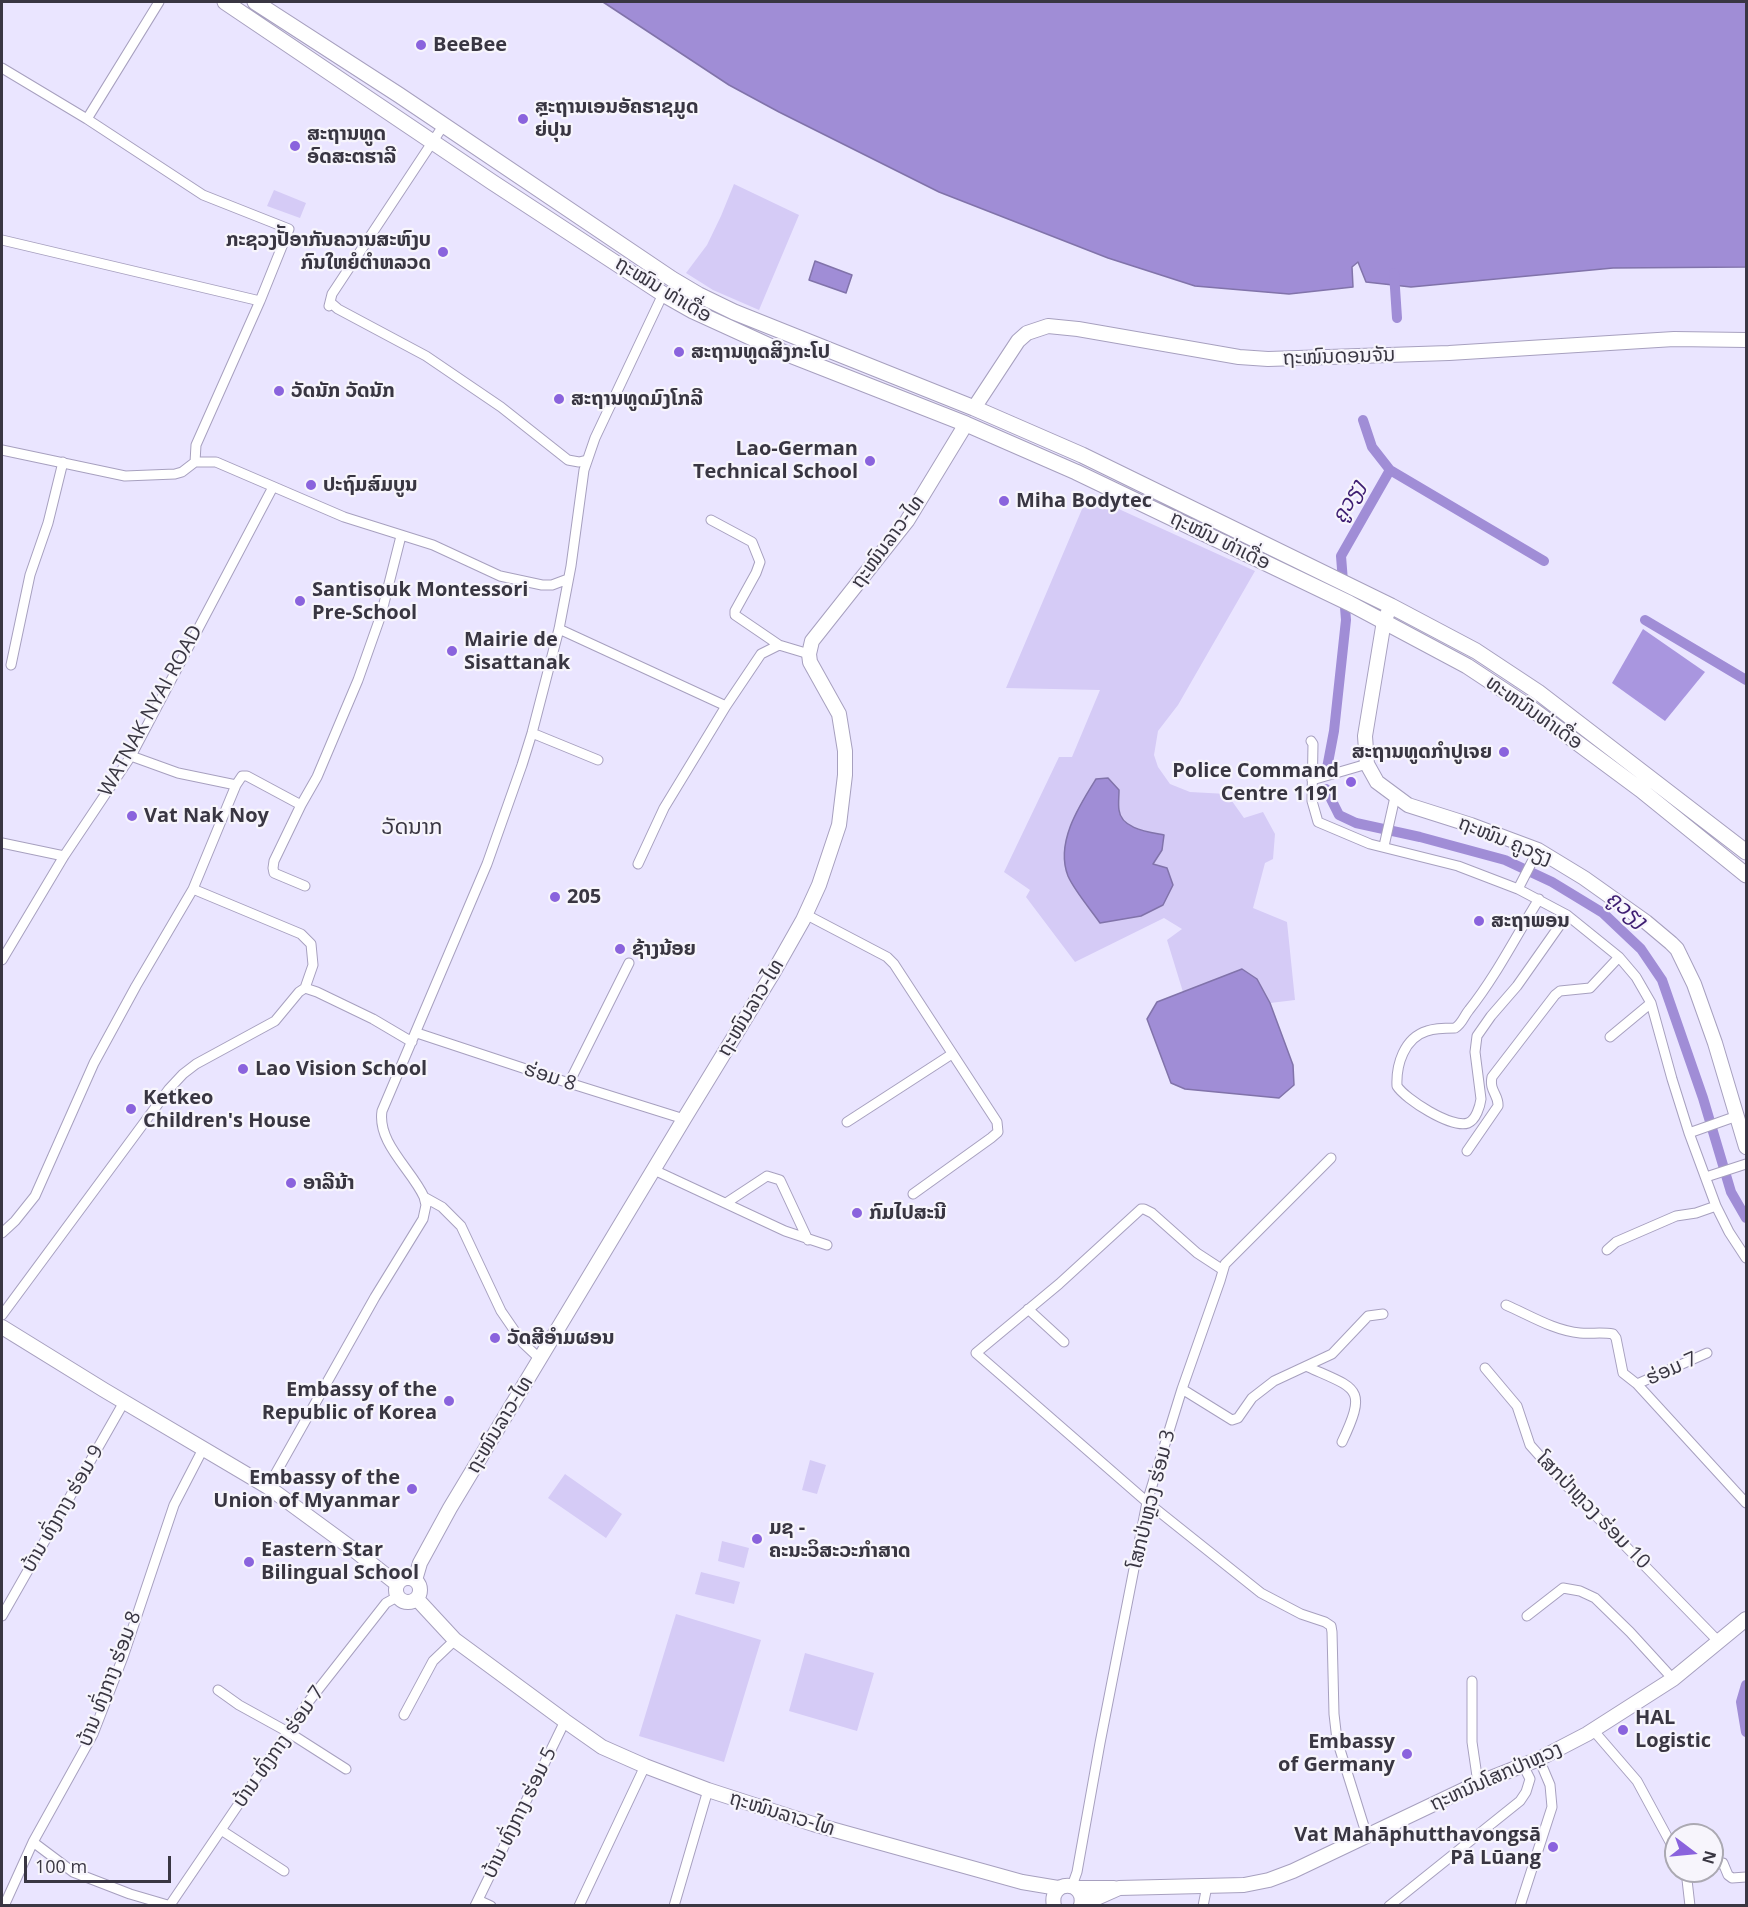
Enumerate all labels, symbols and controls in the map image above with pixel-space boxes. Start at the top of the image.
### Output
place label: BeeBee [433,33,507,57]
marker: BeeBee [414,38,428,52]
place label: ສະຖານເອນອັຄຮາຊມູດ ຍ່ົປຸນ [535,95,698,142]
marker: ສະຖານເອນອັຄຮາຊມູດ ຍ່ົປຸນ [516,112,530,126]
place label: ສະຖານທູດ ອົດສະຕຮາລີ [307,122,396,169]
marker: ສະຖານທູດ ອົດສະຕຮາລີ [288,139,302,153]
place label: ກະຊວງປັັອາກັນຄວານສະຫົງບ ກົນໃຫຍໍຕຳຫລວດ [226,228,431,275]
marker: ກະຊວງປັັອາກັນຄວານສະຫົງບ ກົນໃຫຍໍຕຳຫລວດ [436,245,450,259]
street label: ຖະໝົນ ທ່າເດື່ອ [610,252,716,328]
place label: ສະຖານທູດສິງກະໂປ [691,340,830,364]
street label: ຖະໝົນດອນຈັນ [1282,343,1396,371]
marker: ສະຖານທູດສິງກະໂປ [672,345,686,359]
place label: ວັດນັກ ວັດນັກ [291,379,395,403]
marker: ວັດນັກ ວັດນັກ [272,384,286,398]
place label: ສະຖານທູດມົງໂກລີ [571,387,703,411]
marker: ສະຖານທູດມົງໂກລີ [552,392,566,406]
place label: Lao-German Technical School [693,437,858,484]
marker: Lao-German Technical School [863,454,877,468]
place label: ປະຖົມສົມບູນ [323,473,418,497]
water label: ຄູວຽງ [1327,476,1371,528]
marker: ປະຖົມສົມບູນ [304,478,318,492]
place label: Miha Bodytec [1016,489,1152,513]
street label: ຖະໜົນລາວ-ໄທ [846,491,930,593]
marker: Miha Bodytec [997,494,1011,508]
street label: ຖະໝົນ ທ່າເດື່ອ [1166,506,1274,576]
place label: Santisouk Montessori Pre-School [312,578,528,625]
marker: Santisouk Montessori Pre-School [293,594,307,608]
street label: WATNAK NYAI ROAD [94,621,208,801]
place label: Mairie de Sisattanak [464,628,570,675]
marker: Mairie de Sisattanak [445,644,459,658]
street label: ທະຫນົນທ່າເດື່ອ [1481,671,1587,755]
place label: ສະຖານທູດກຳປູເຈຍ [1352,740,1492,764]
marker: ສະຖານທູດກຳປູເຈຍ [1497,745,1511,759]
place label: Police Command Centre 1191 [1172,759,1339,806]
marker: Police Command Centre 1191 [1344,775,1358,789]
place label: Vat Nak Noy [144,804,269,828]
marker: Vat Nak Noy [125,809,139,823]
street label: ຖະໜົນ ຄູວຽງ [1454,811,1556,871]
district label: ວັດນາກ [381,815,443,841]
place label: 205 [567,885,601,909]
water label: ຄູວຽງ [1601,886,1651,934]
marker: 205 [548,890,562,904]
place label: ສະຖາພອນ [1491,909,1570,933]
marker: ສະຖາພອນ [1472,914,1486,928]
place label: ຊ້າງນ້ອຍ [632,937,696,961]
marker: ຊ້າງນ້ອຍ [613,942,627,956]
street label: ຖະໜົນລາວ-ໄທ [712,955,790,1061]
place label: Lao Vision School [255,1057,427,1081]
street label: ຮ່ອມ 8 [521,1057,579,1097]
marker: Lao Vision School [236,1062,250,1076]
place label: Ketkeo Children's House [143,1086,311,1133]
marker: Ketkeo Children's House [124,1102,138,1116]
place label: ອາລີນ້າ [303,1171,354,1195]
marker: ອາລີນ້າ [284,1176,298,1190]
place label: ກົມໄປສະນີ [869,1201,946,1225]
marker: ກົມໄປສະນີ [850,1206,864,1220]
place label: ວັດສີອຳມຜອນ [507,1326,614,1350]
marker: ວັດສີອຳມຜອນ [488,1331,502,1345]
street label: ຮ່ອມ 7 [1643,1347,1701,1391]
street label: ຖະໜົນລາວ-ໄທ [461,1372,539,1478]
place label: Embassy of the Republic of Korea [262,1378,437,1425]
marker: Embassy of the Republic of Korea [442,1394,456,1408]
street label: ໂສກປ່າຫຼວງ ຮ່ອມ 3 [1123,1427,1181,1571]
street label: ບ້ານ ທົ່ງກາງ ຮ່ອມ 9 [17,1441,109,1577]
street label: ໂສກປ່າຫຼວງ ຮ່ອມ 10 [1531,1448,1655,1574]
place label: Embassy of the Union of Myanmar [213,1466,400,1513]
marker: Embassy of the Union of Myanmar [405,1482,419,1496]
place label: ມຊ - ຄະນະວິສະວະກຳສາດ [769,1516,911,1563]
marker: ມຊ - ຄະນະວິສະວະກຳສາດ [750,1532,764,1546]
place label: Eastern Star Bilingual School [261,1538,419,1585]
marker: Eastern Star Bilingual School [242,1555,256,1569]
street label: ບ້ານ ທົ່ງກາງ ຮ່ອມ 8 [73,1608,147,1750]
street label: ບ້ານ ທົ່ງກາງ ຮ່ອມ 7 [228,1682,330,1812]
place label: HAL Logistic [1635,1706,1711,1753]
marker: HAL Logistic [1616,1723,1630,1737]
place label: Embassy of Germany [1278,1730,1395,1777]
street label: ຖະຫນົນໂສກປ່າຫຼວງ [1426,1737,1566,1817]
street label: ບ້ານ ທົ່ງກາງ ຮ່ອມ 5 [478,1743,562,1883]
marker: Embassy of Germany [1400,1747,1414,1761]
street label: ຖະໜົນລາວ-ໄທ [726,1787,838,1841]
place label: Vat Mahāphutthavongsā Pā Lūang [1294,1823,1541,1870]
north arrow [1664,1823,1724,1883]
marker: Vat Mahāphutthavongsā Pā Lūang [1546,1840,1560,1854]
scale bar [27,1844,174,1882]
text: N [1697,1848,1722,1867]
text: 100 m [35,1854,87,1878]

